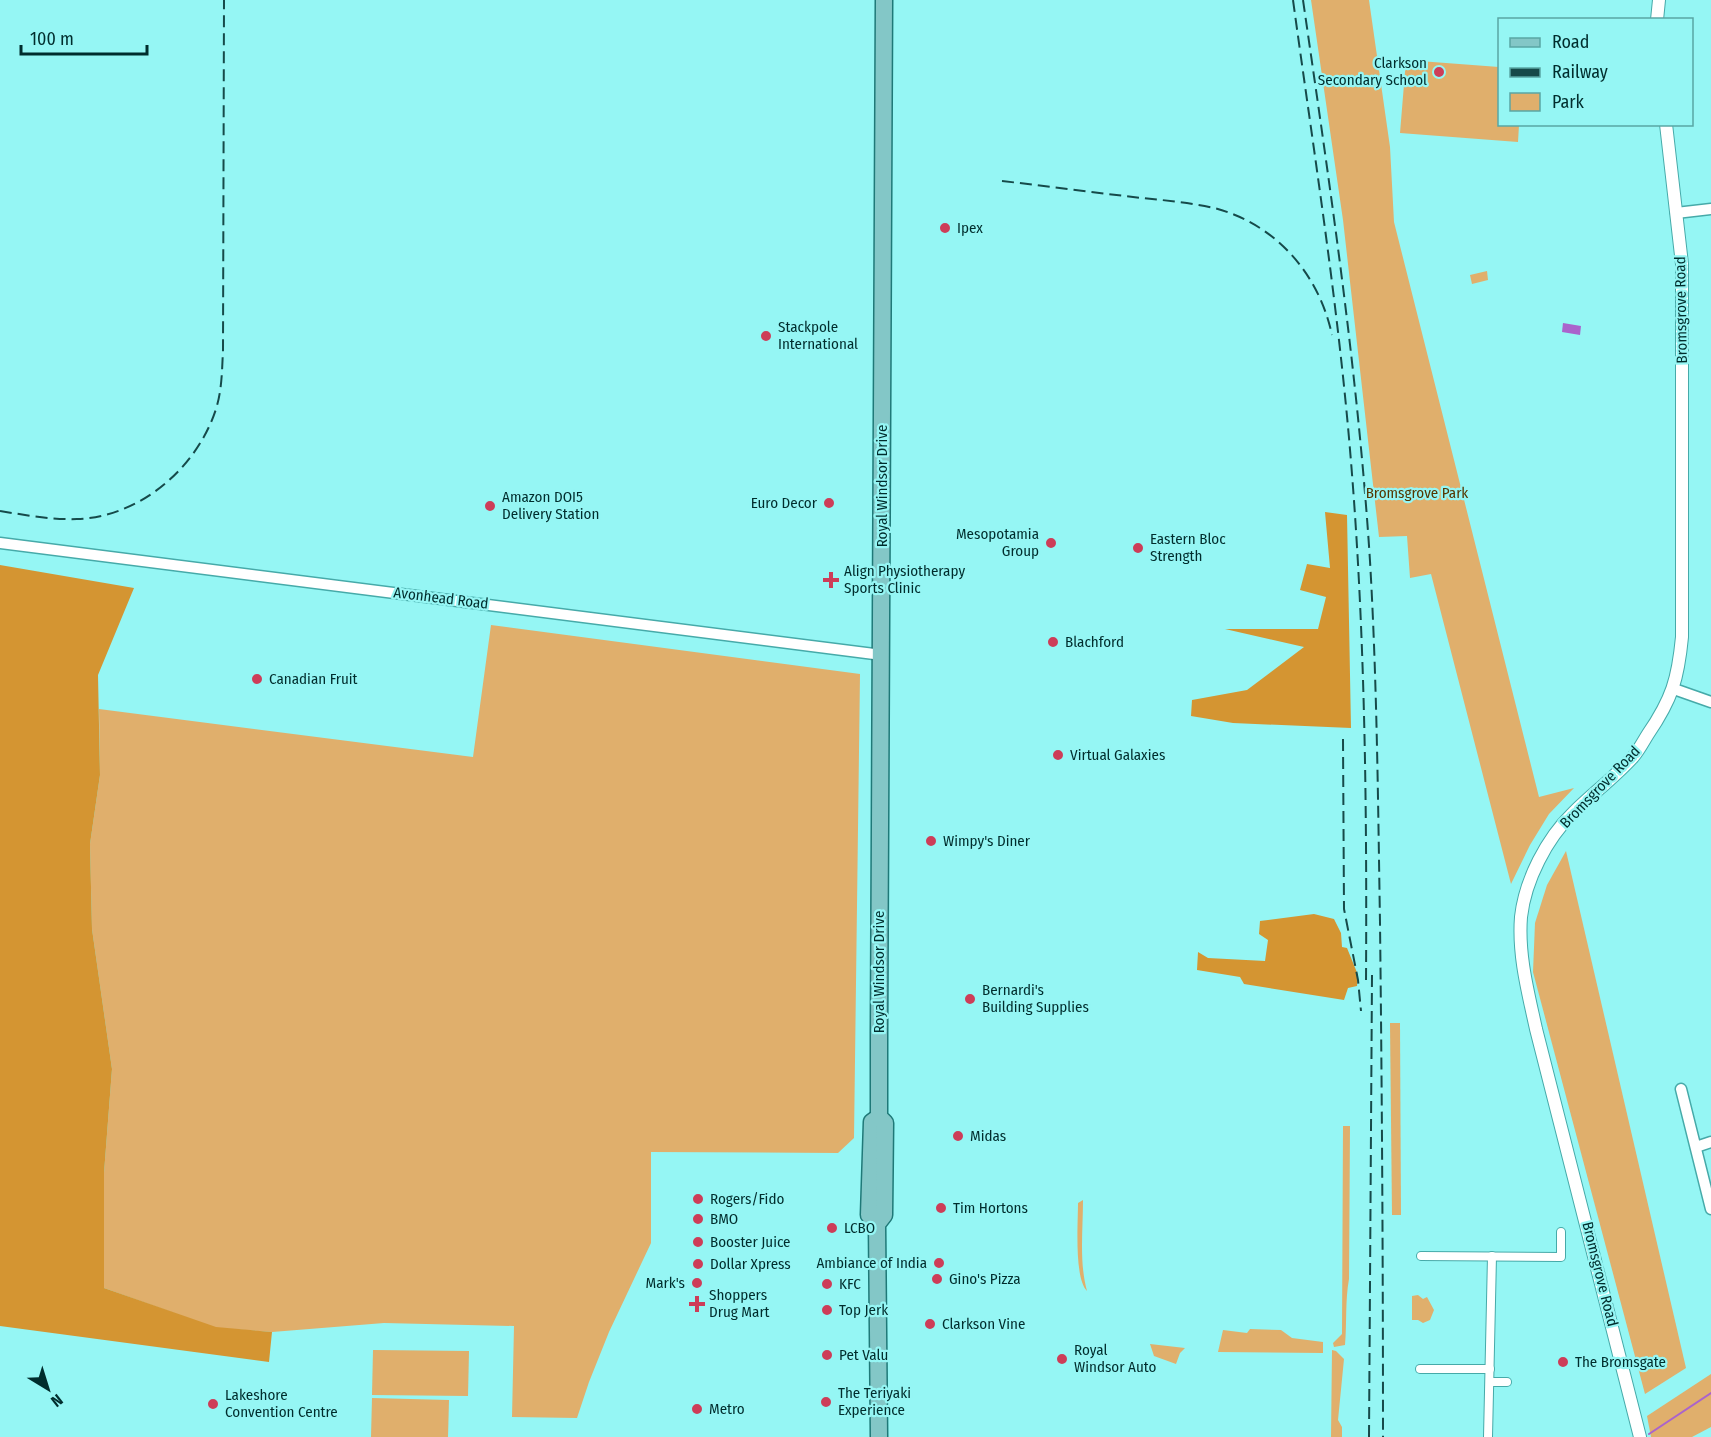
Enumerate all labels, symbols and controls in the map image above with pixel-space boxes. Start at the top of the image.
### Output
scale bar [21,18,147,56]
legend [1498,18,1693,126]
text: 100 m [30,28,74,50]
text: Road [1552,31,1589,53]
place label: Clarkson Secondary School [1318,54,1427,89]
text: Railway [1552,61,1608,83]
marker: Clarkson Secondary School [1432,65,1446,79]
text: Park [1552,91,1585,113]
place label: Ipex [957,219,983,237]
marker: Ipex [938,221,952,235]
street label: Bromsgrove Road [1671,256,1691,364]
place label: Stackpole International [778,318,858,353]
marker: Stackpole International [759,329,773,343]
street label: Royal Windsor Drive [873,425,891,547]
park label: Bromsgrove Park [1366,484,1468,502]
place label: Amazon DOI5 Delivery Station [502,488,599,523]
place label: Euro Decor [751,494,818,512]
marker: Euro Decor [822,496,836,510]
marker: Amazon DOI5 Delivery Station [483,499,497,513]
place label: Mesopotamia Group [956,525,1039,560]
place label: Eastern Bloc Strength [1150,530,1226,565]
marker: Mesopotamia Group [1044,536,1058,550]
marker: Eastern Bloc Strength [1131,541,1145,555]
place label: Align Physiotherapy Sports Clinic [844,562,965,597]
marker: Align Physiotherapy Sports Clinic [822,571,840,589]
street label: Avonhead Road [393,583,489,613]
place label: Blachford [1065,633,1124,651]
marker: Blachford [1046,635,1060,649]
place label: Canadian Fruit [269,670,358,688]
marker: Canadian Fruit [250,672,264,686]
street label: Bromsgrove Road [1556,742,1644,832]
place label: Virtual Galaxies [1070,746,1165,764]
marker: Virtual Galaxies [1051,748,1065,762]
place label: Wimpy's Diner [943,832,1031,850]
marker: Wimpy's Diner [924,834,938,848]
street label: Royal Windsor Drive [870,911,888,1033]
place label: Bernardi's Building Supplies [982,981,1089,1016]
marker: Bernardi's Building Supplies [963,992,977,1006]
place label: Midas [970,1127,1006,1145]
marker: Midas [951,1129,965,1143]
place label: Rogers/Fido [710,1190,784,1208]
marker: Rogers/Fido [691,1192,705,1206]
place label: Tim Hortons [953,1199,1028,1217]
marker: Tim Hortons [934,1201,948,1215]
place label: BMO [710,1210,738,1228]
marker: BMO [691,1212,705,1226]
place label: LCBO [844,1219,875,1237]
street label: Bromsgrove Road [1578,1220,1622,1328]
marker: LCBO [825,1221,839,1235]
place label: Booster Juice [710,1233,791,1251]
marker: Booster Juice [691,1235,705,1249]
place label: Ambiance of India [816,1254,927,1272]
place label: Dollar Xpress [710,1255,791,1273]
marker: Ambiance of India [932,1256,946,1270]
marker: Dollar Xpress [691,1257,705,1271]
place label: Gino's Pizza [949,1270,1020,1288]
marker: Gino's Pizza [930,1272,944,1286]
place label: Mark's [645,1274,685,1292]
place label: KFC [839,1275,861,1293]
marker: Mark's [690,1276,704,1290]
marker: KFC [820,1277,834,1291]
place label: Shoppers Drug Mart [709,1286,770,1321]
marker: Shoppers Drug Mart [690,1297,704,1311]
place label: Top Jerk [839,1301,888,1319]
marker: Top Jerk [820,1303,834,1317]
place label: Clarkson Vine [942,1315,1025,1333]
marker: Clarkson Vine [923,1317,937,1331]
place label: Royal Windsor Auto [1074,1341,1156,1376]
place label: Pet Valu [839,1346,888,1364]
marker: Pet Valu [820,1348,834,1362]
marker: Royal Windsor Auto [1055,1352,1069,1366]
place label: The Bromsgate [1575,1353,1666,1371]
marker: The Bromsgate [1556,1355,1570,1369]
north arrow [18,1359,78,1419]
place label: The Teriyaki Experience [838,1384,911,1419]
place label: Lakeshore Convention Centre [225,1386,338,1421]
text: N [47,1390,67,1411]
marker: The Teriyaki Experience [819,1395,833,1409]
marker: Lakeshore Convention Centre [206,1397,220,1411]
place label: Metro [709,1400,745,1418]
marker: Metro [690,1402,704,1416]

